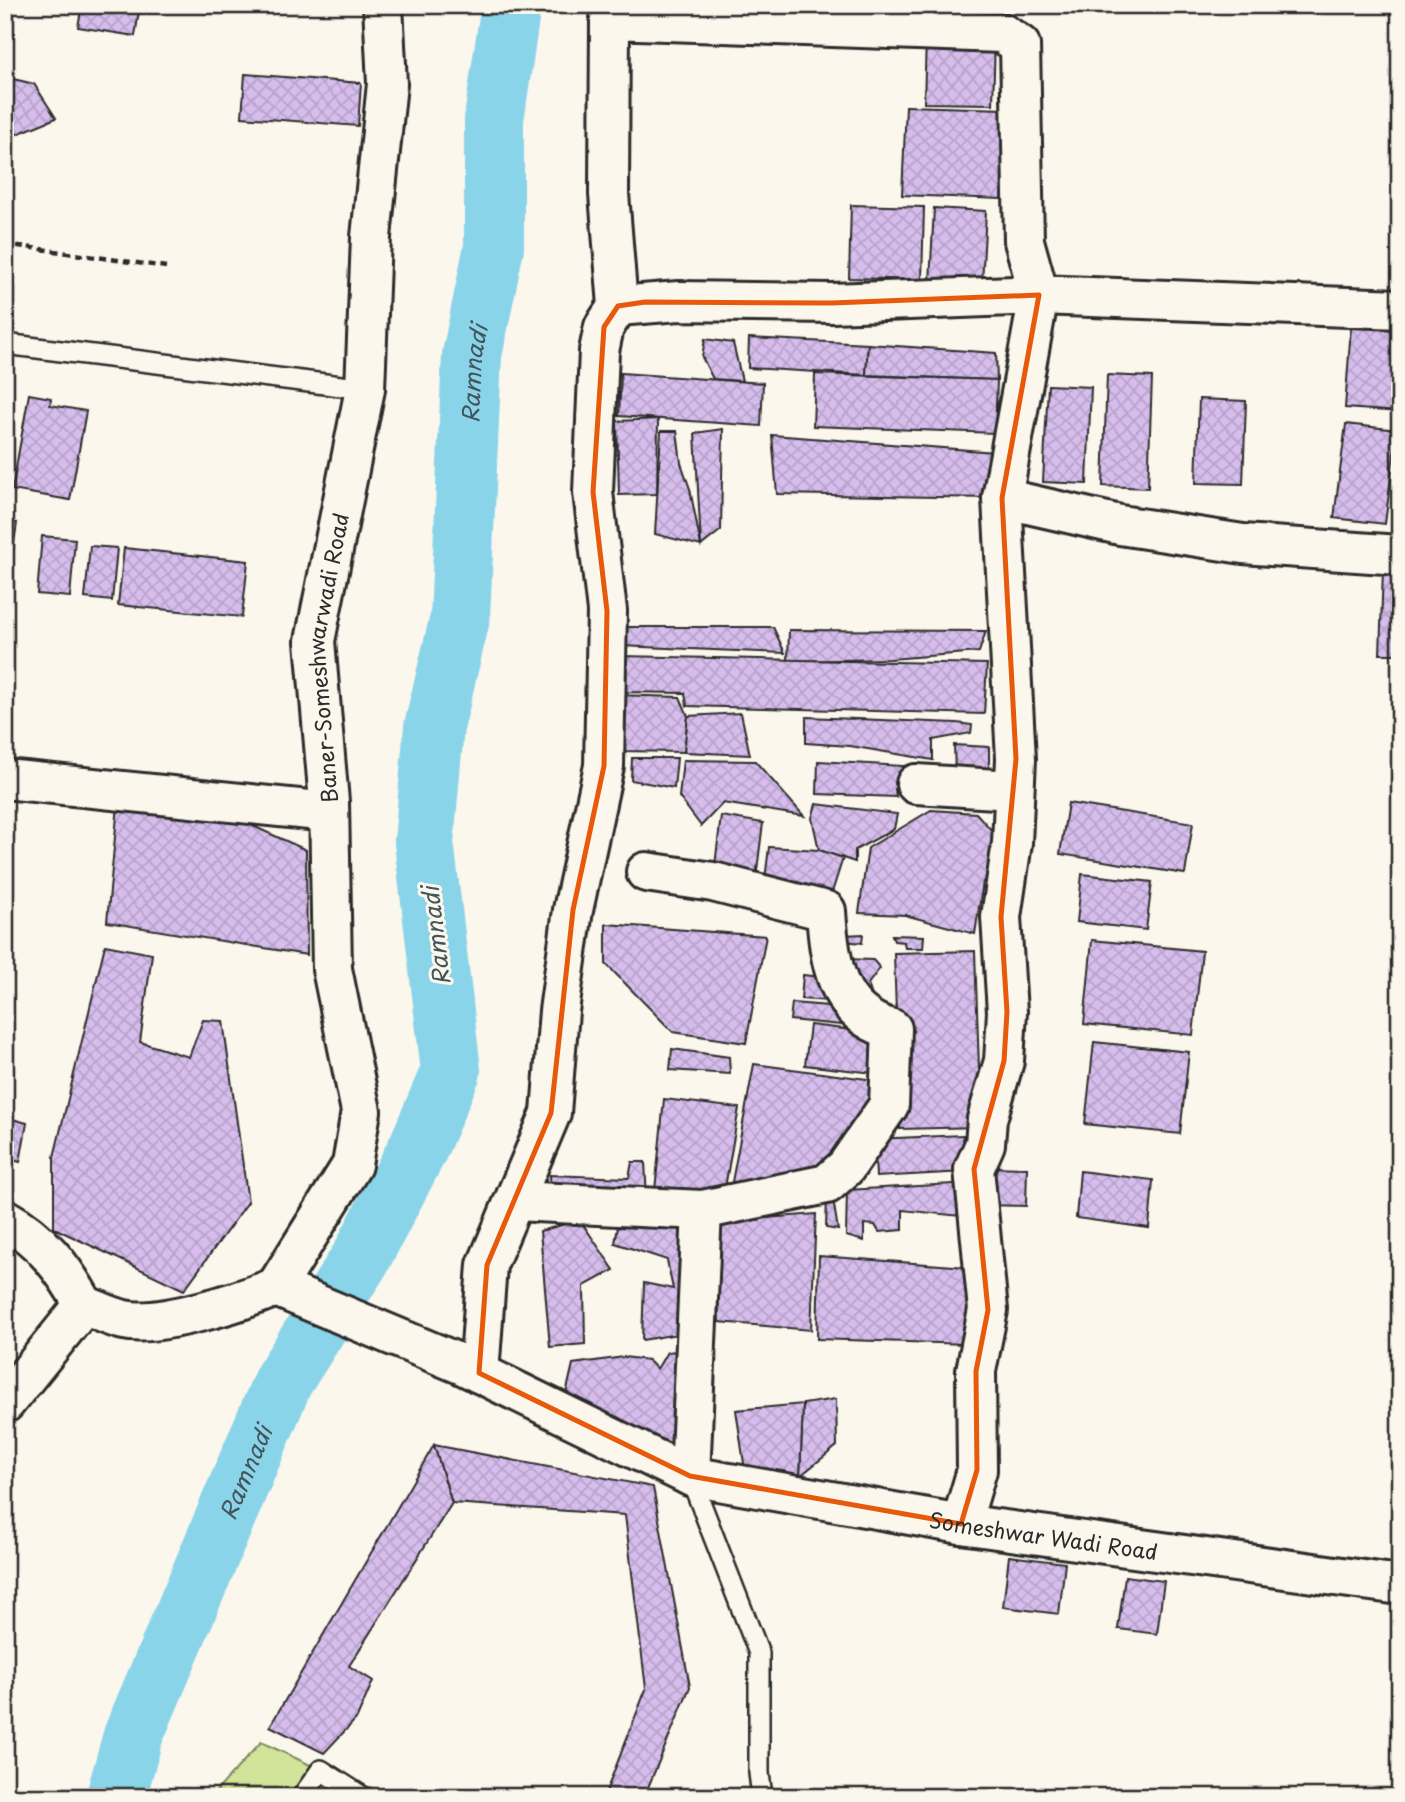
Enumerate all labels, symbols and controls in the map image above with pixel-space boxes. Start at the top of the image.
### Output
water label: Ramnadi [451,318,496,424]
street label: Baner-Someshwarwadi Road [299,510,356,804]
water label: Ramnadi [411,881,458,987]
water label: Ramnadi [209,1416,281,1524]
street label: Someshwar Wadi Road [927,1503,1160,1567]

